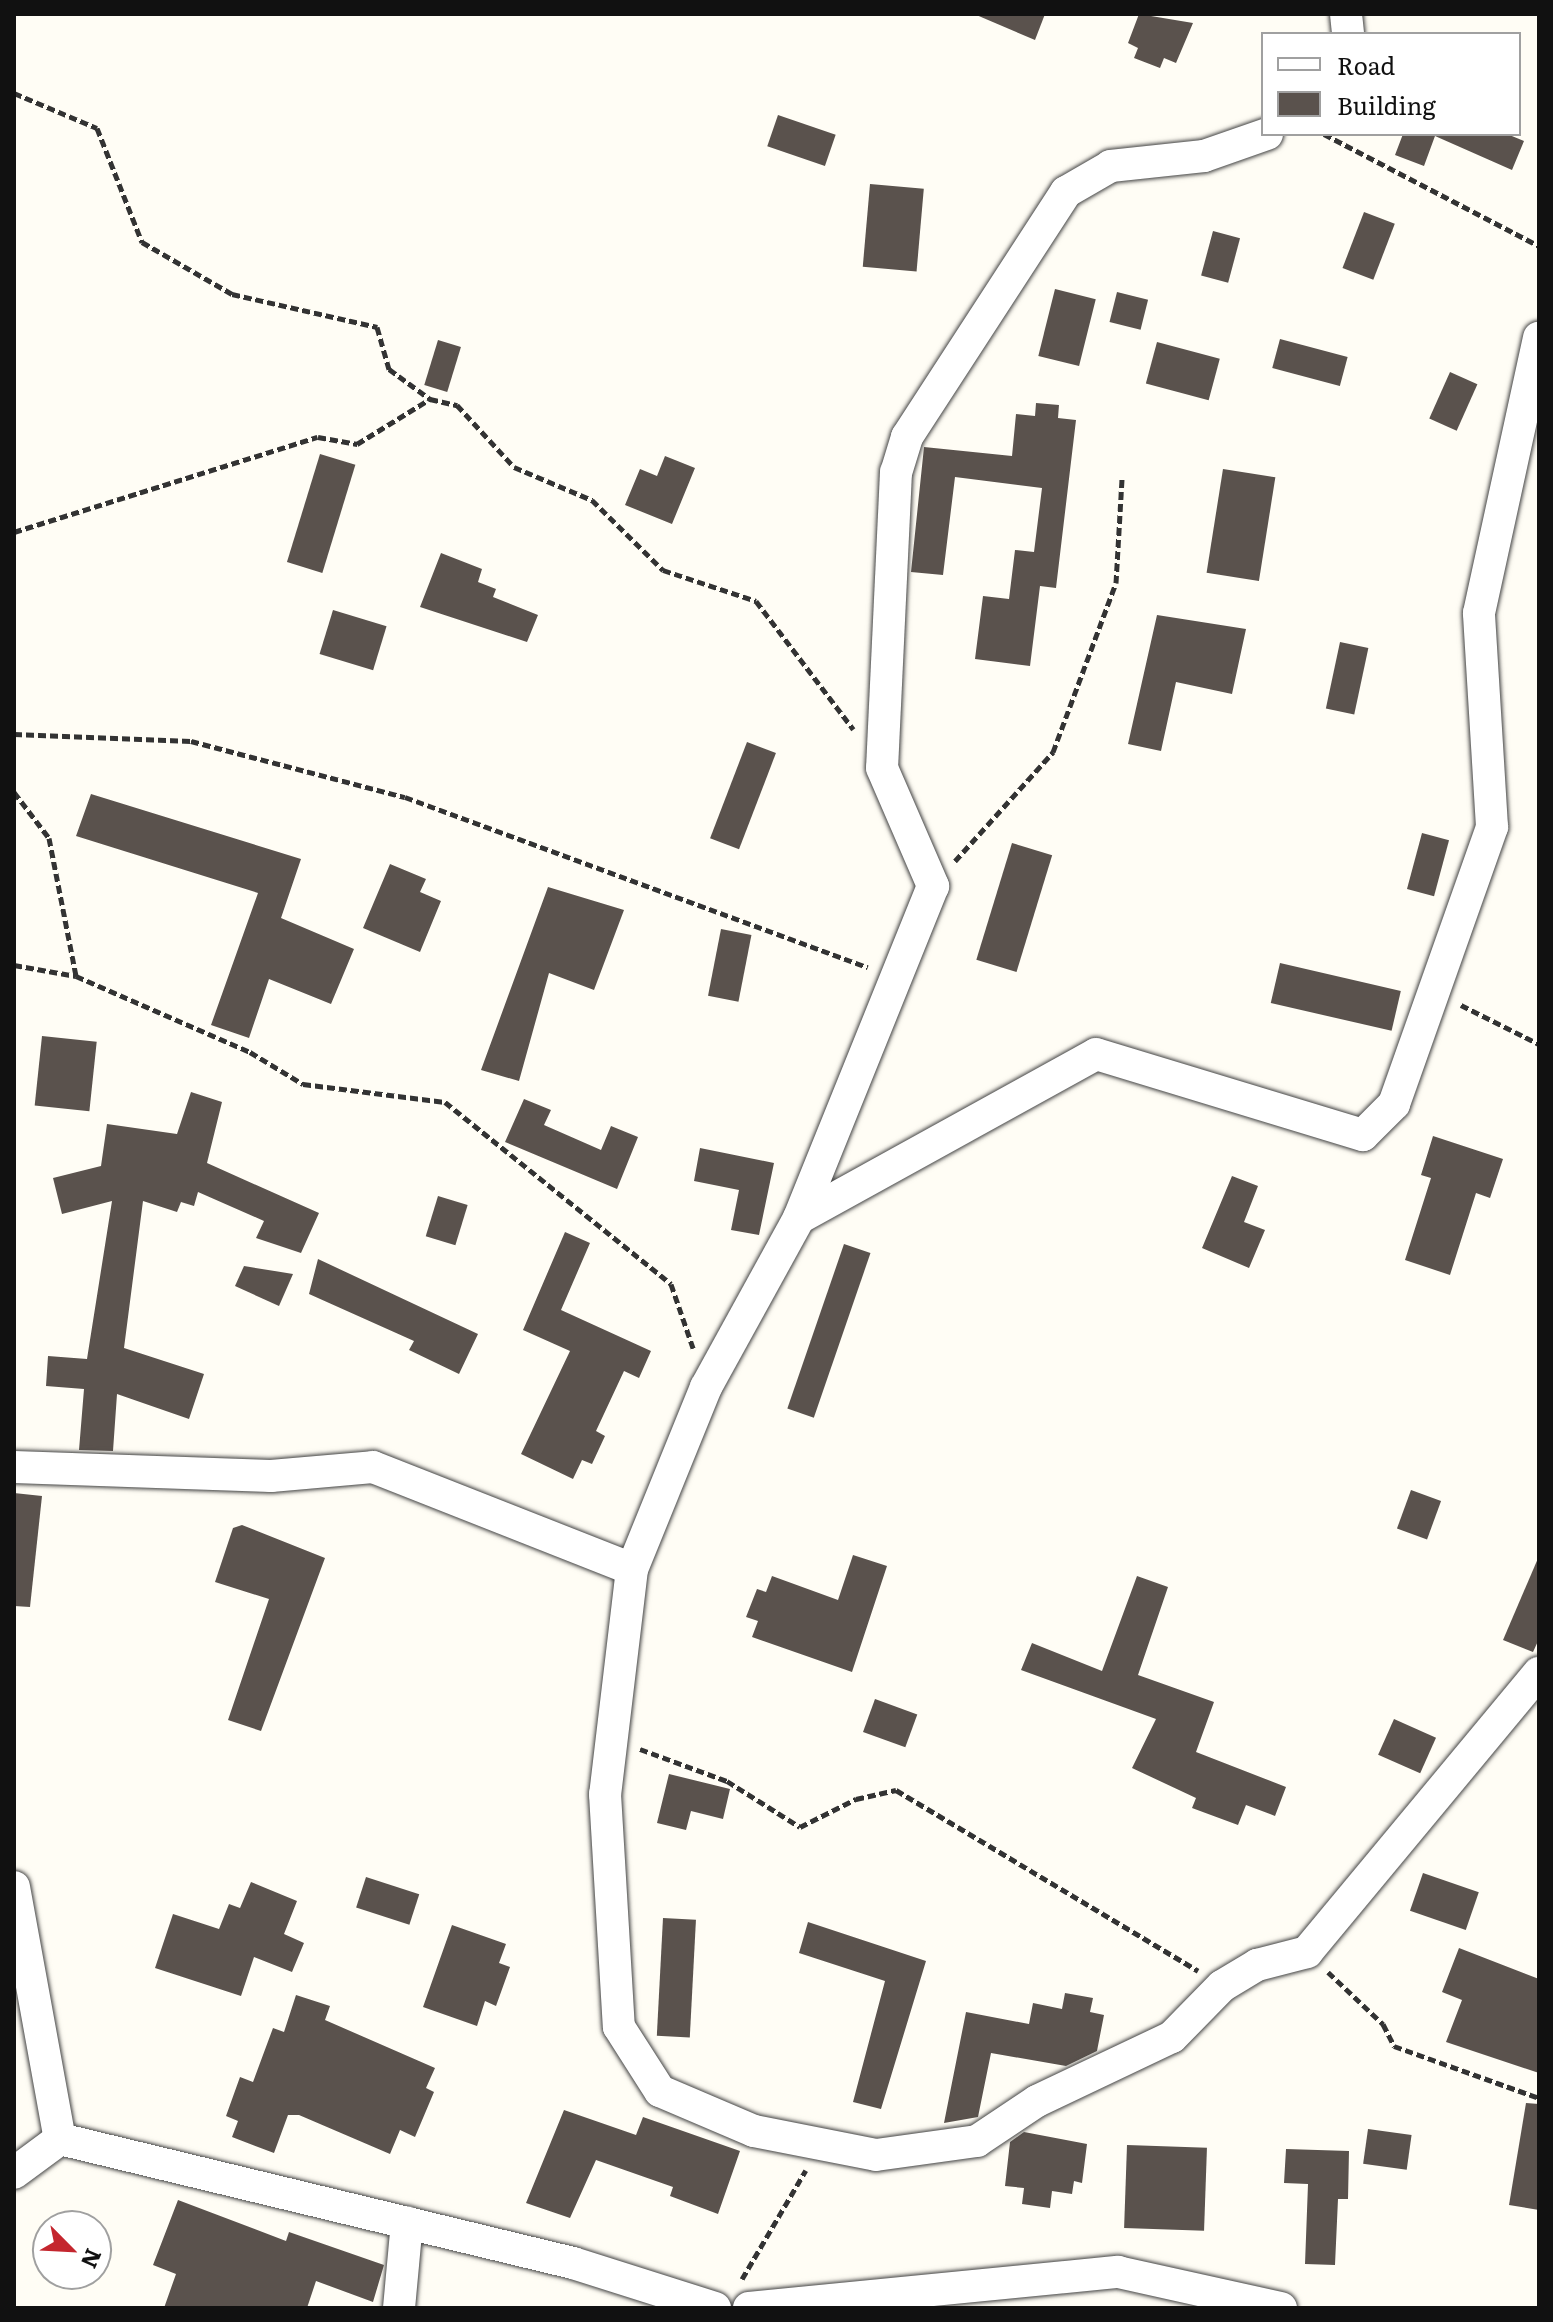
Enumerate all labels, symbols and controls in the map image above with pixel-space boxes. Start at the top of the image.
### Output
legend [1261,32,1521,136]
text: Road [1337,47,1395,82]
text: Building [1337,87,1436,122]
north arrow [32,2210,112,2290]
text: N [74,2244,111,2274]

